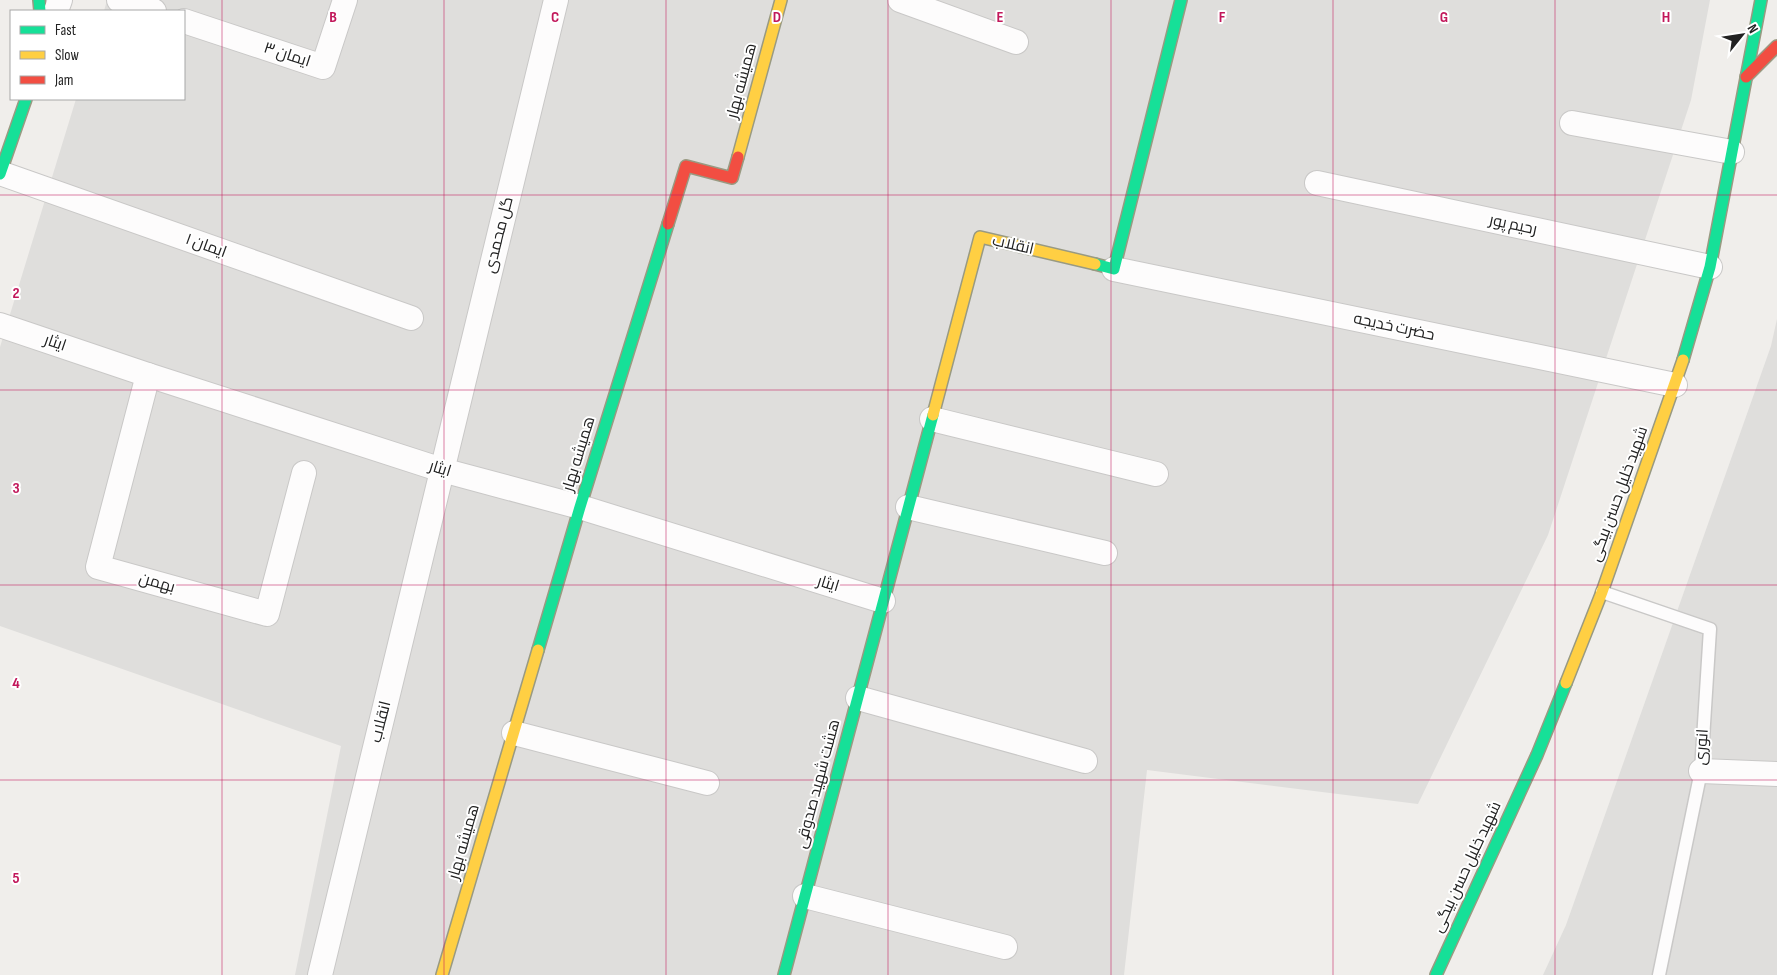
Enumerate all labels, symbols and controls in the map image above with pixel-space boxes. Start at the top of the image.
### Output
text: B [329,8,337,27]
text: C [551,8,559,27]
text: D [773,8,781,27]
text: E [997,8,1004,27]
text: F [1219,8,1226,27]
text: G [1440,8,1448,27]
text: H [1662,8,1670,27]
legend [10,10,185,100]
north arrow [1717,10,1767,60]
text: Fast [55,21,77,40]
text: N [1744,21,1762,36]
street label: ایمان ۳ [261,39,313,71]
street label: همیشه بهار [723,41,761,122]
text: Slow [55,46,79,65]
text: Jam [54,71,73,90]
street label: گل محمدی [480,195,518,275]
street label: رحیم پور [1486,210,1539,240]
street label: ایمان ۱ [183,230,229,262]
street label: انقلاب [990,231,1036,259]
text: 2 [12,284,20,303]
street label: حضرت خدیجه [1352,309,1436,345]
street label: ایثار [40,330,69,356]
street label: همیشه بهار [558,414,599,495]
street label: شهید خلیل حسن بیگی [1586,424,1652,564]
street label: ایثار [426,456,453,481]
text: 3 [12,479,20,498]
street label: بهمن [137,569,177,597]
street label: ایثار [814,571,841,596]
text: 4 [12,674,20,693]
street label: انقلاب [367,699,395,745]
street label: هشت شهید صدوقی [792,717,844,851]
street label: انوری [1691,728,1713,766]
street label: شهید خلیل حسن بیگی [1428,798,1506,936]
street label: همیشه بهار [444,802,484,883]
text: 5 [12,869,20,888]

